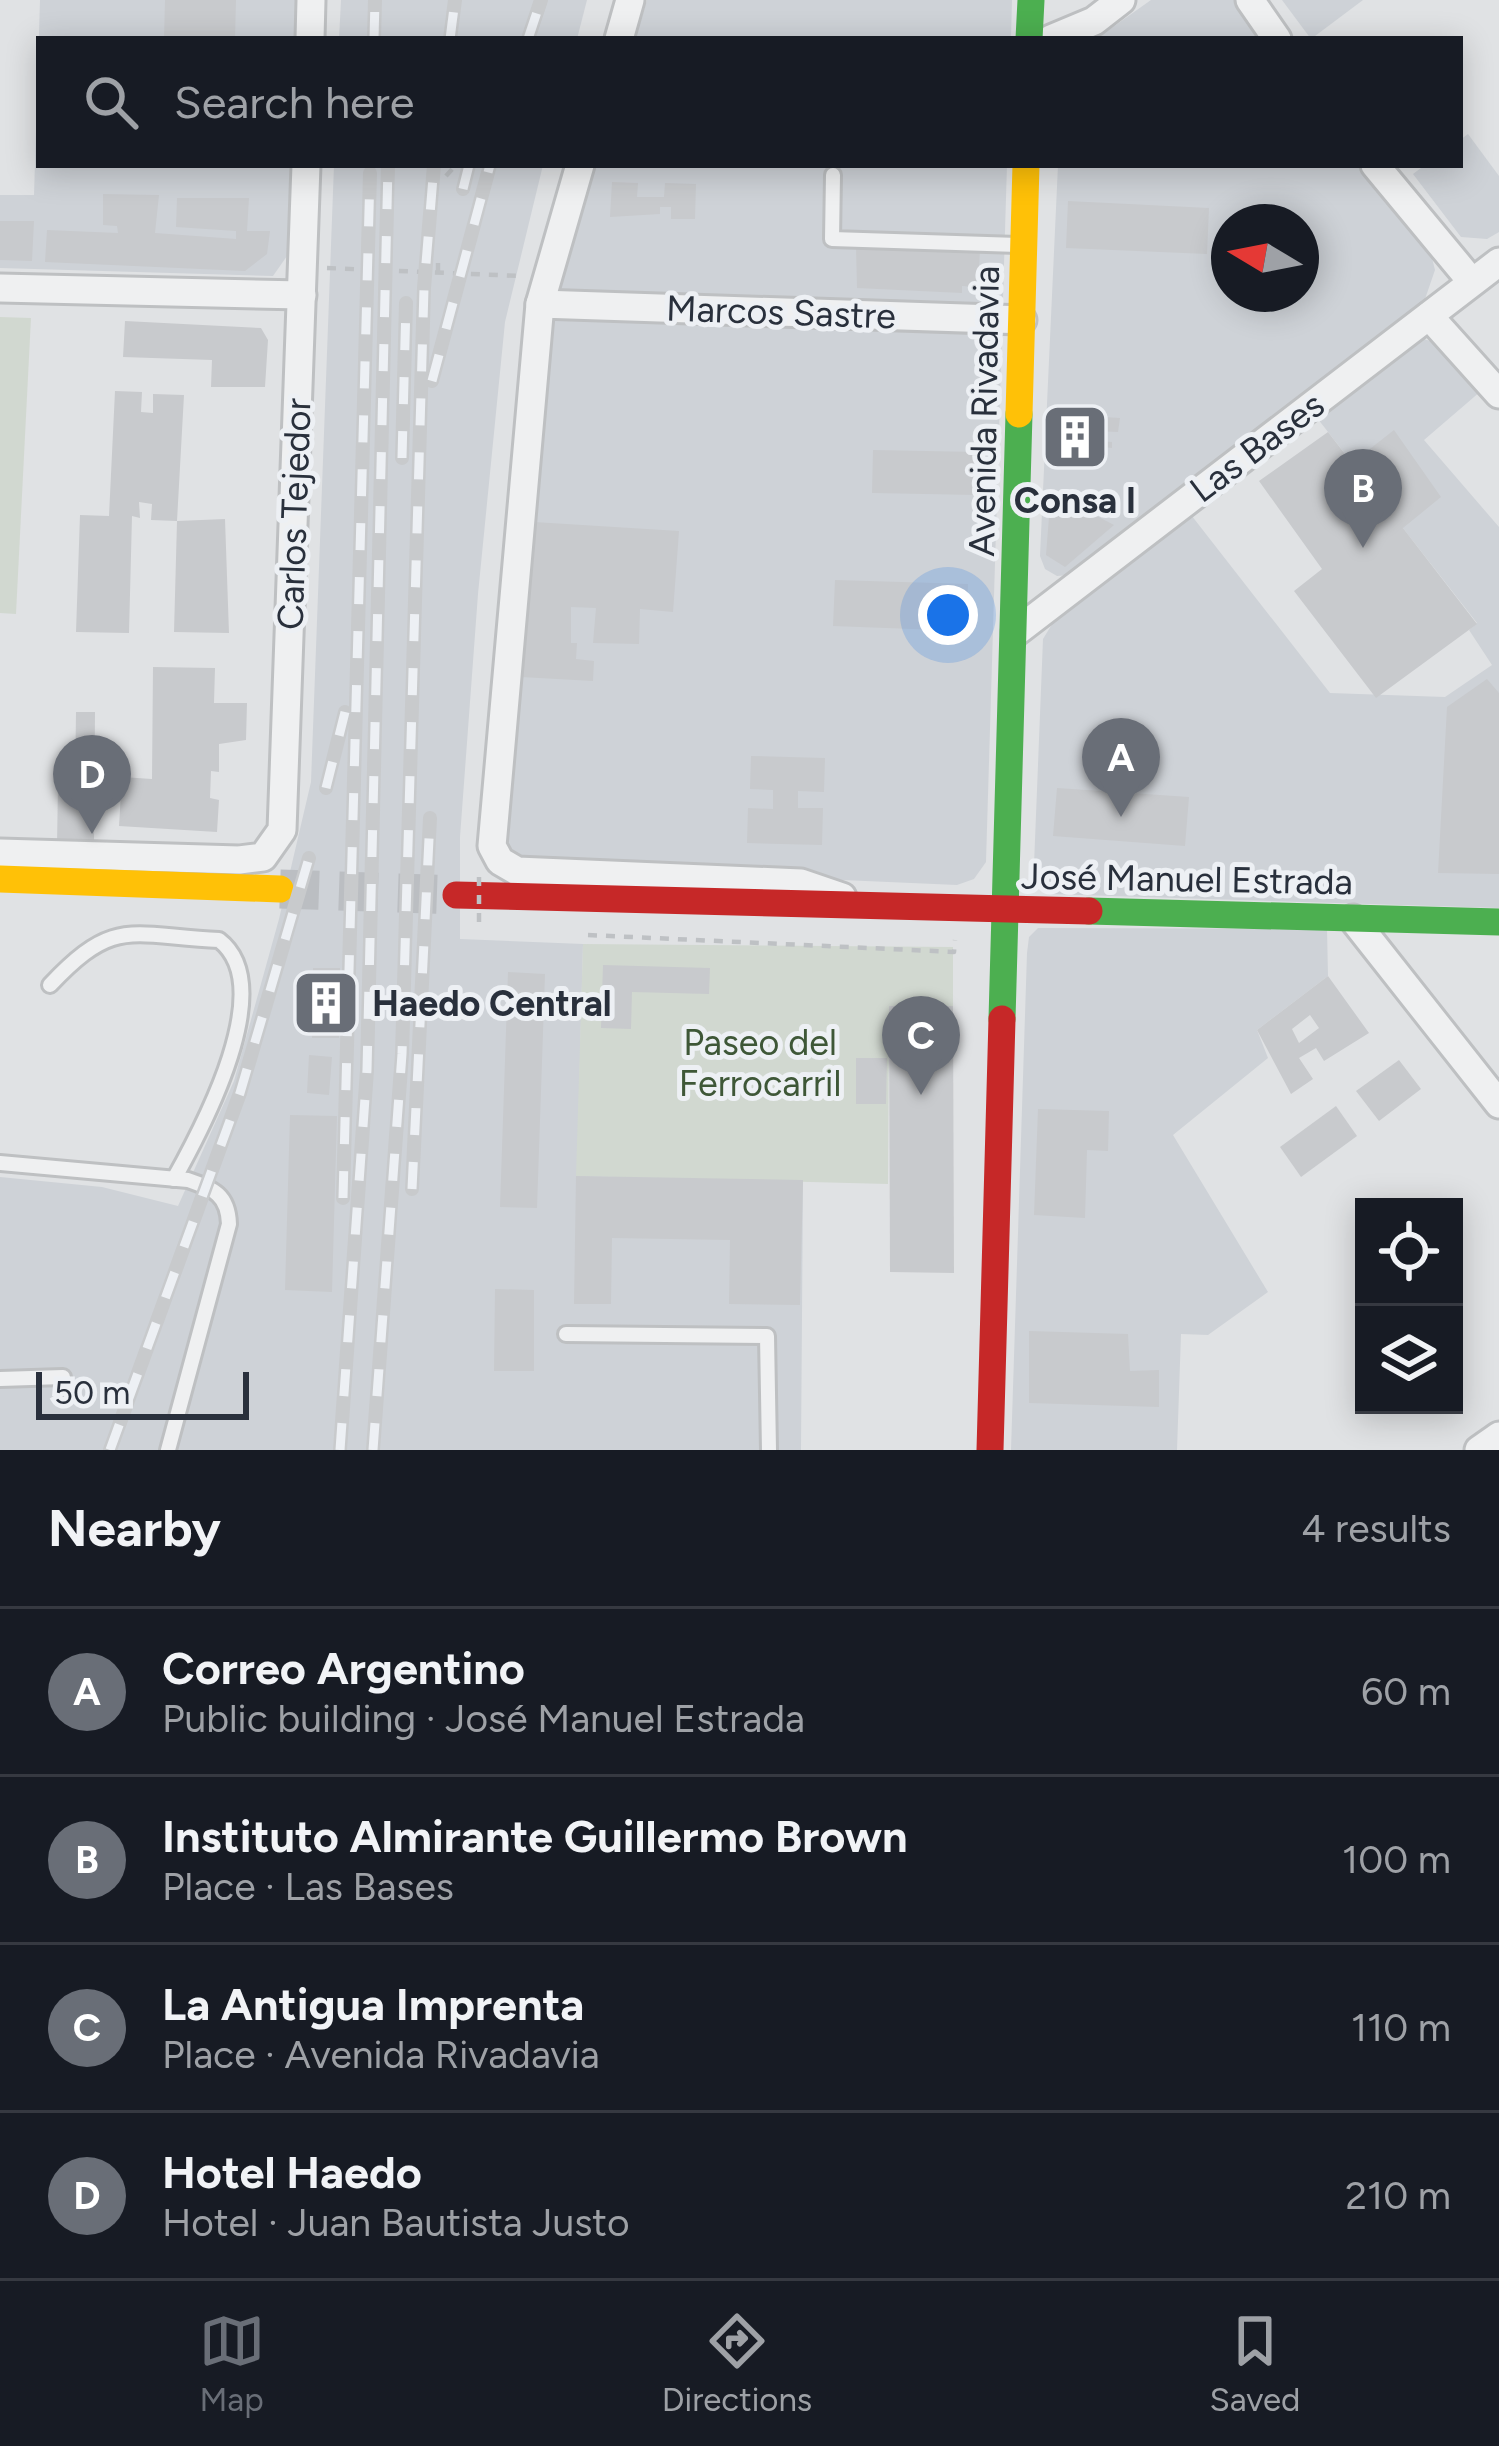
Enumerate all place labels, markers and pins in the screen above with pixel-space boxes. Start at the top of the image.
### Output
building icon: Consa I [1040,402,1110,472]
pin: B [1324,449,1402,548]
place label: Consa I [1014,479,1136,522]
pin: A [1082,718,1160,817]
pin: D [53,735,131,834]
building icon: Haedo Central [291,968,361,1038]
place label: Haedo Central [372,982,612,1025]
pin: C [882,996,960,1095]

